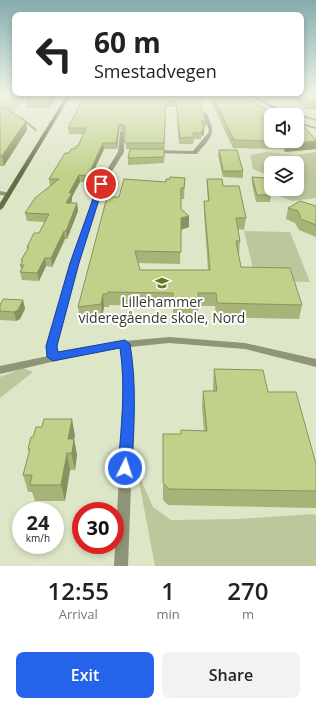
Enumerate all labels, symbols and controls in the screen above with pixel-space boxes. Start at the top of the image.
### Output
text: 60 m [94,23,161,61]
icon: left [28,28,80,80]
text: Smestadvegen [94,59,217,83]
map controls [264,108,304,196]
button: sound [264,108,304,148]
button: layers [264,156,304,196]
pin [84,167,118,201]
icon: arrive [90,173,112,195]
school or university icon: Lillehammer videregående skole, Nord [154,275,170,291]
place label: Lillehammer videregående skole, Nord [79,292,245,327]
position arrow [104,447,146,489]
speed limit sign: 30 [72,502,124,554]
text: 24 [27,509,49,536]
text: km/h [26,531,50,545]
text: 12:55 [48,574,109,607]
text: 1 [161,574,175,607]
text: 270 [227,574,268,607]
text: Arrival [59,605,98,623]
text: min [157,605,180,623]
text: m [242,605,254,623]
button: Exit [16,652,154,698]
button: Share [162,652,300,698]

